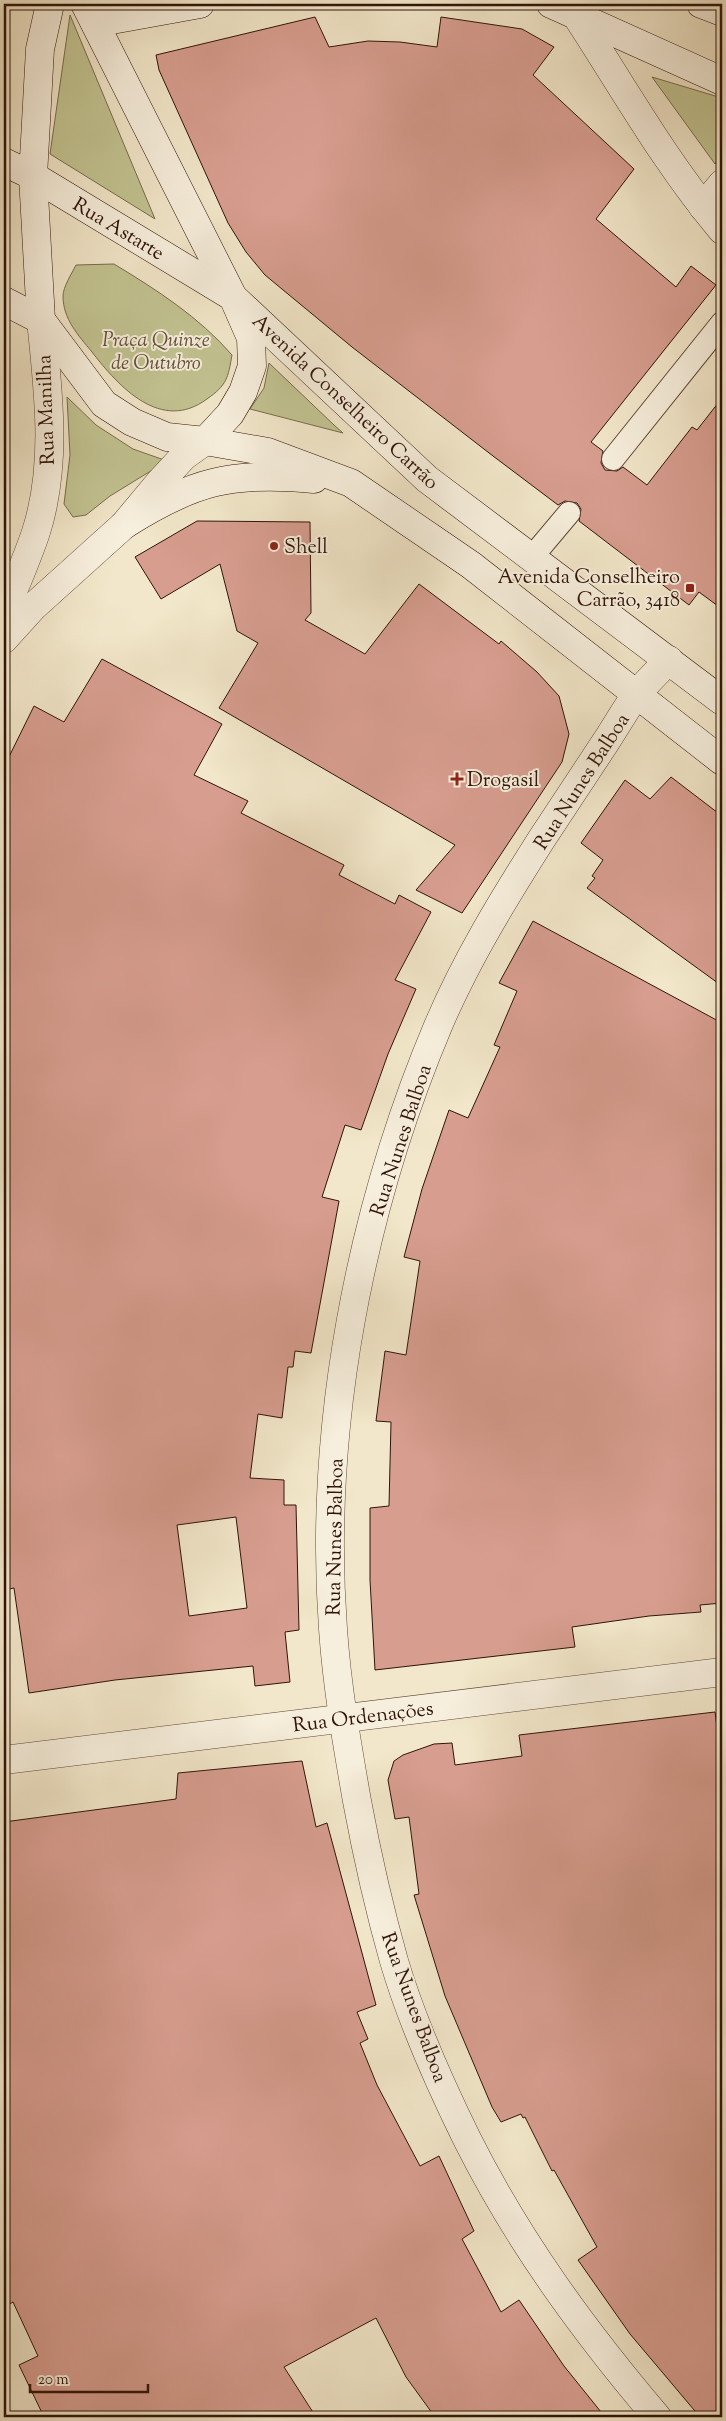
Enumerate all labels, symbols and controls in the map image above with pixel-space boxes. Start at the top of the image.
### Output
street label: Rua Astarte [66,191,169,269]
street label: Avenida Conselheiro Carrão [244,308,444,497]
park label: Praça Quinze de Outubro [102,327,210,379]
street label: Rua Manilha [31,354,64,466]
place label: Shell [284,534,328,563]
marker: Shell [268,540,280,552]
place label: Avenida Conselheiro Carrão, 3418 [498,564,680,616]
marker: Avenida Conselheiro Carrão, 3418 [684,582,696,594]
street label: Rua Nunes Balboa [528,708,638,856]
place label: Drogasil [467,767,540,796]
marker: Drogasil [451,773,463,785]
street label: Rua Nunes Balboa [364,1061,441,1220]
street label: Rua Nunes Balboa [321,1458,352,1616]
street label: Rua Ordenações [291,1695,436,1742]
street label: Rua Nunes Balboa [372,1929,453,2087]
scale bar [30,2361,148,2393]
text: 20 m [38,2370,69,2391]

